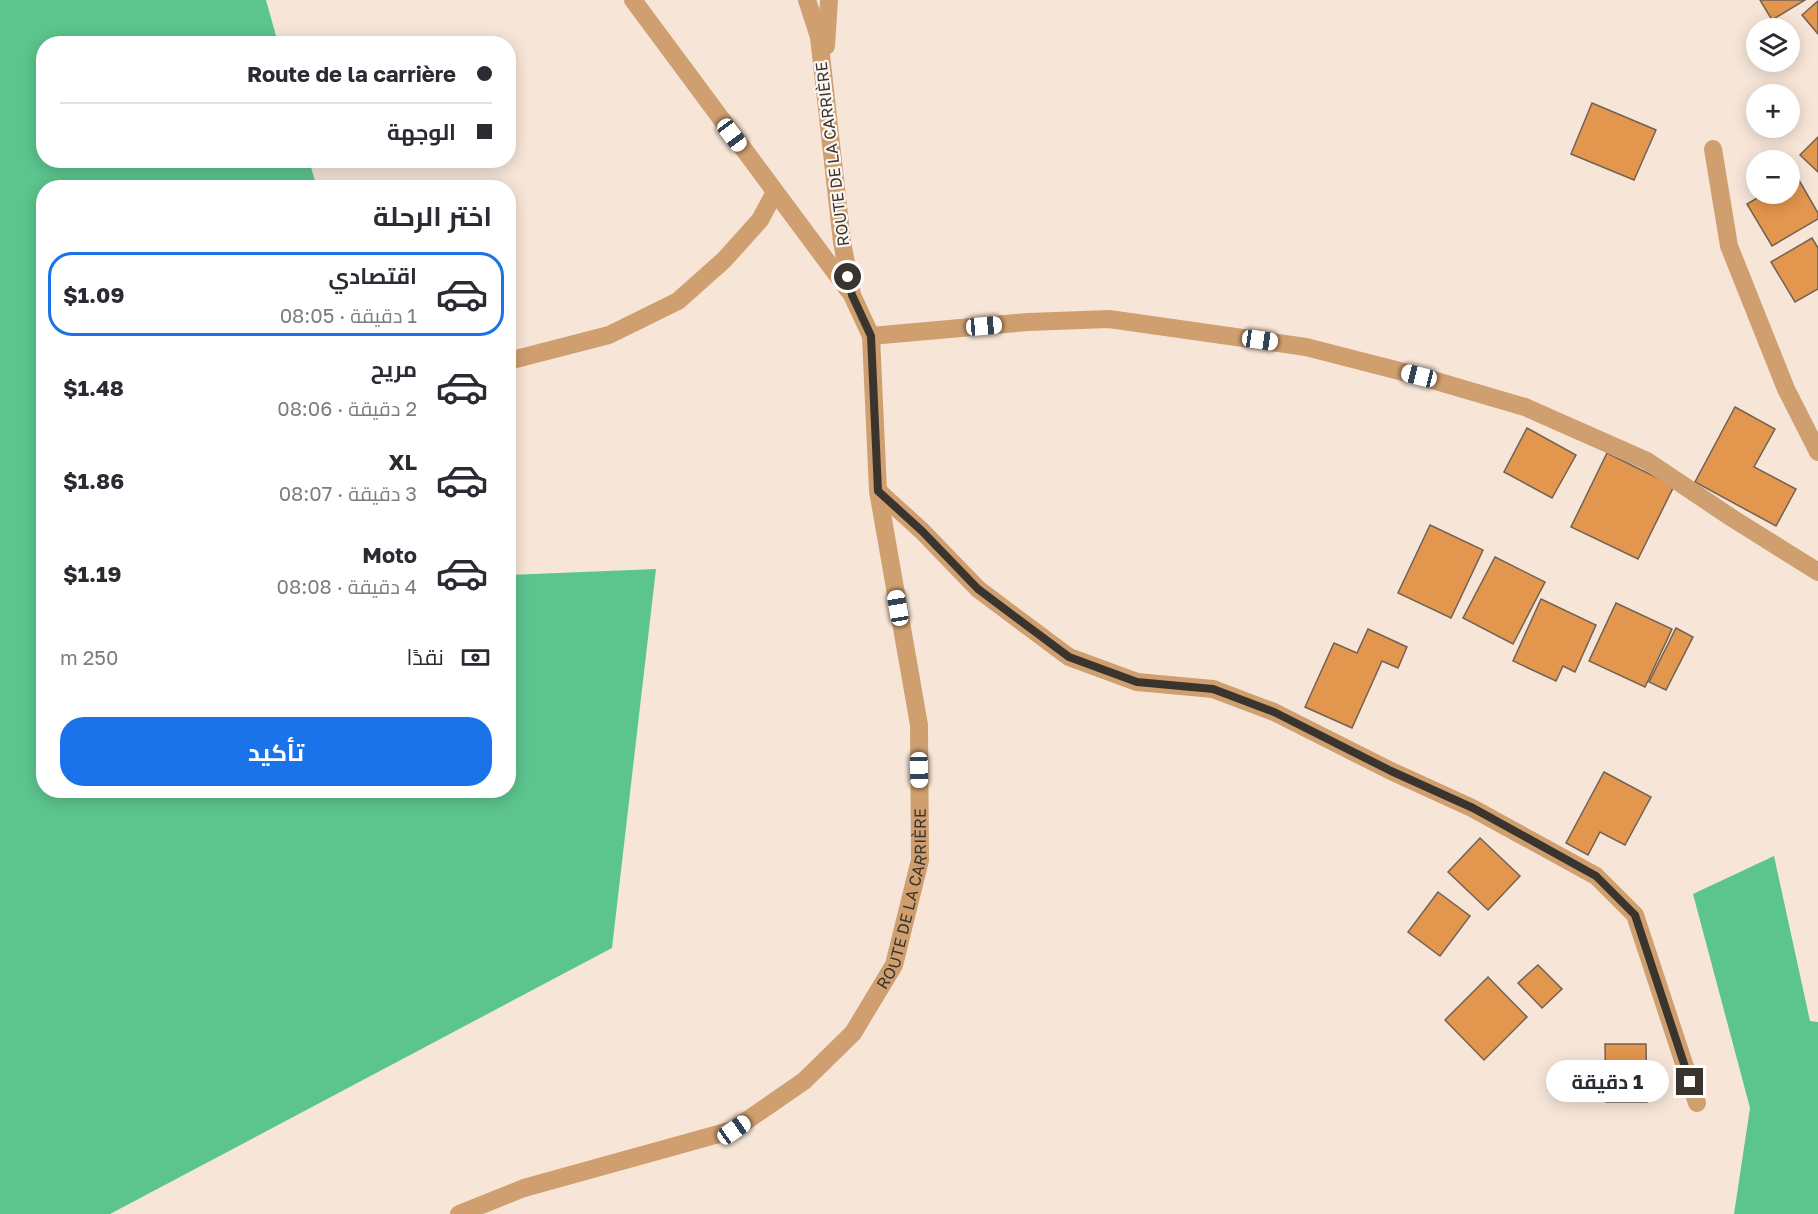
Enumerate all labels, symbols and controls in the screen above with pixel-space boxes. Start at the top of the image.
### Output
map controls [1746,18,1800,204]
button: layers [1746,18,1800,72]
text: Route de la carrière [247,60,456,87]
street label: ROUTE DE LA CARRIÈRE [811,61,853,247]
button: + [1746,84,1800,138]
car [714,115,750,155]
text: الوجهة [387,118,456,145]
button: − [1746,150,1800,204]
text: اختر الرحلة [373,200,492,232]
text: اقتصادي [328,262,417,289]
route start [834,263,861,290]
icon: car [435,267,489,321]
text: $1.09 [63,281,124,308]
text: 1 دقيقة · 08:05 [280,303,417,327]
car [965,315,1003,337]
car [1241,329,1279,351]
text: مريح [371,355,417,382]
icon: car [435,360,489,414]
car [1399,363,1439,389]
text: $1.48 [63,374,124,401]
text: 2 دقيقة · 08:06 [277,396,417,420]
text: XL [389,448,417,475]
icon: car [435,453,489,507]
text: $1.86 [63,467,124,494]
text: 3 دقيقة · 08:07 [279,481,417,505]
text: Moto [362,541,417,568]
icon: car [435,546,489,600]
text: $1.19 [63,560,121,587]
text: 4 دقيقة · 08:08 [277,574,417,598]
car [886,589,910,627]
icon: cash [459,641,492,674]
text: نقدًا [406,643,444,670]
text: 250 m [60,645,118,669]
button: تأكيد [60,717,492,786]
car [910,752,928,788]
street label: ROUTE DE LA CARRIÈRE [872,808,931,993]
callout: 1 دقيقة [1546,1061,1669,1103]
route end [1676,1068,1703,1095]
text: 1 دقيقة [1572,1069,1643,1093]
car [714,1112,754,1148]

